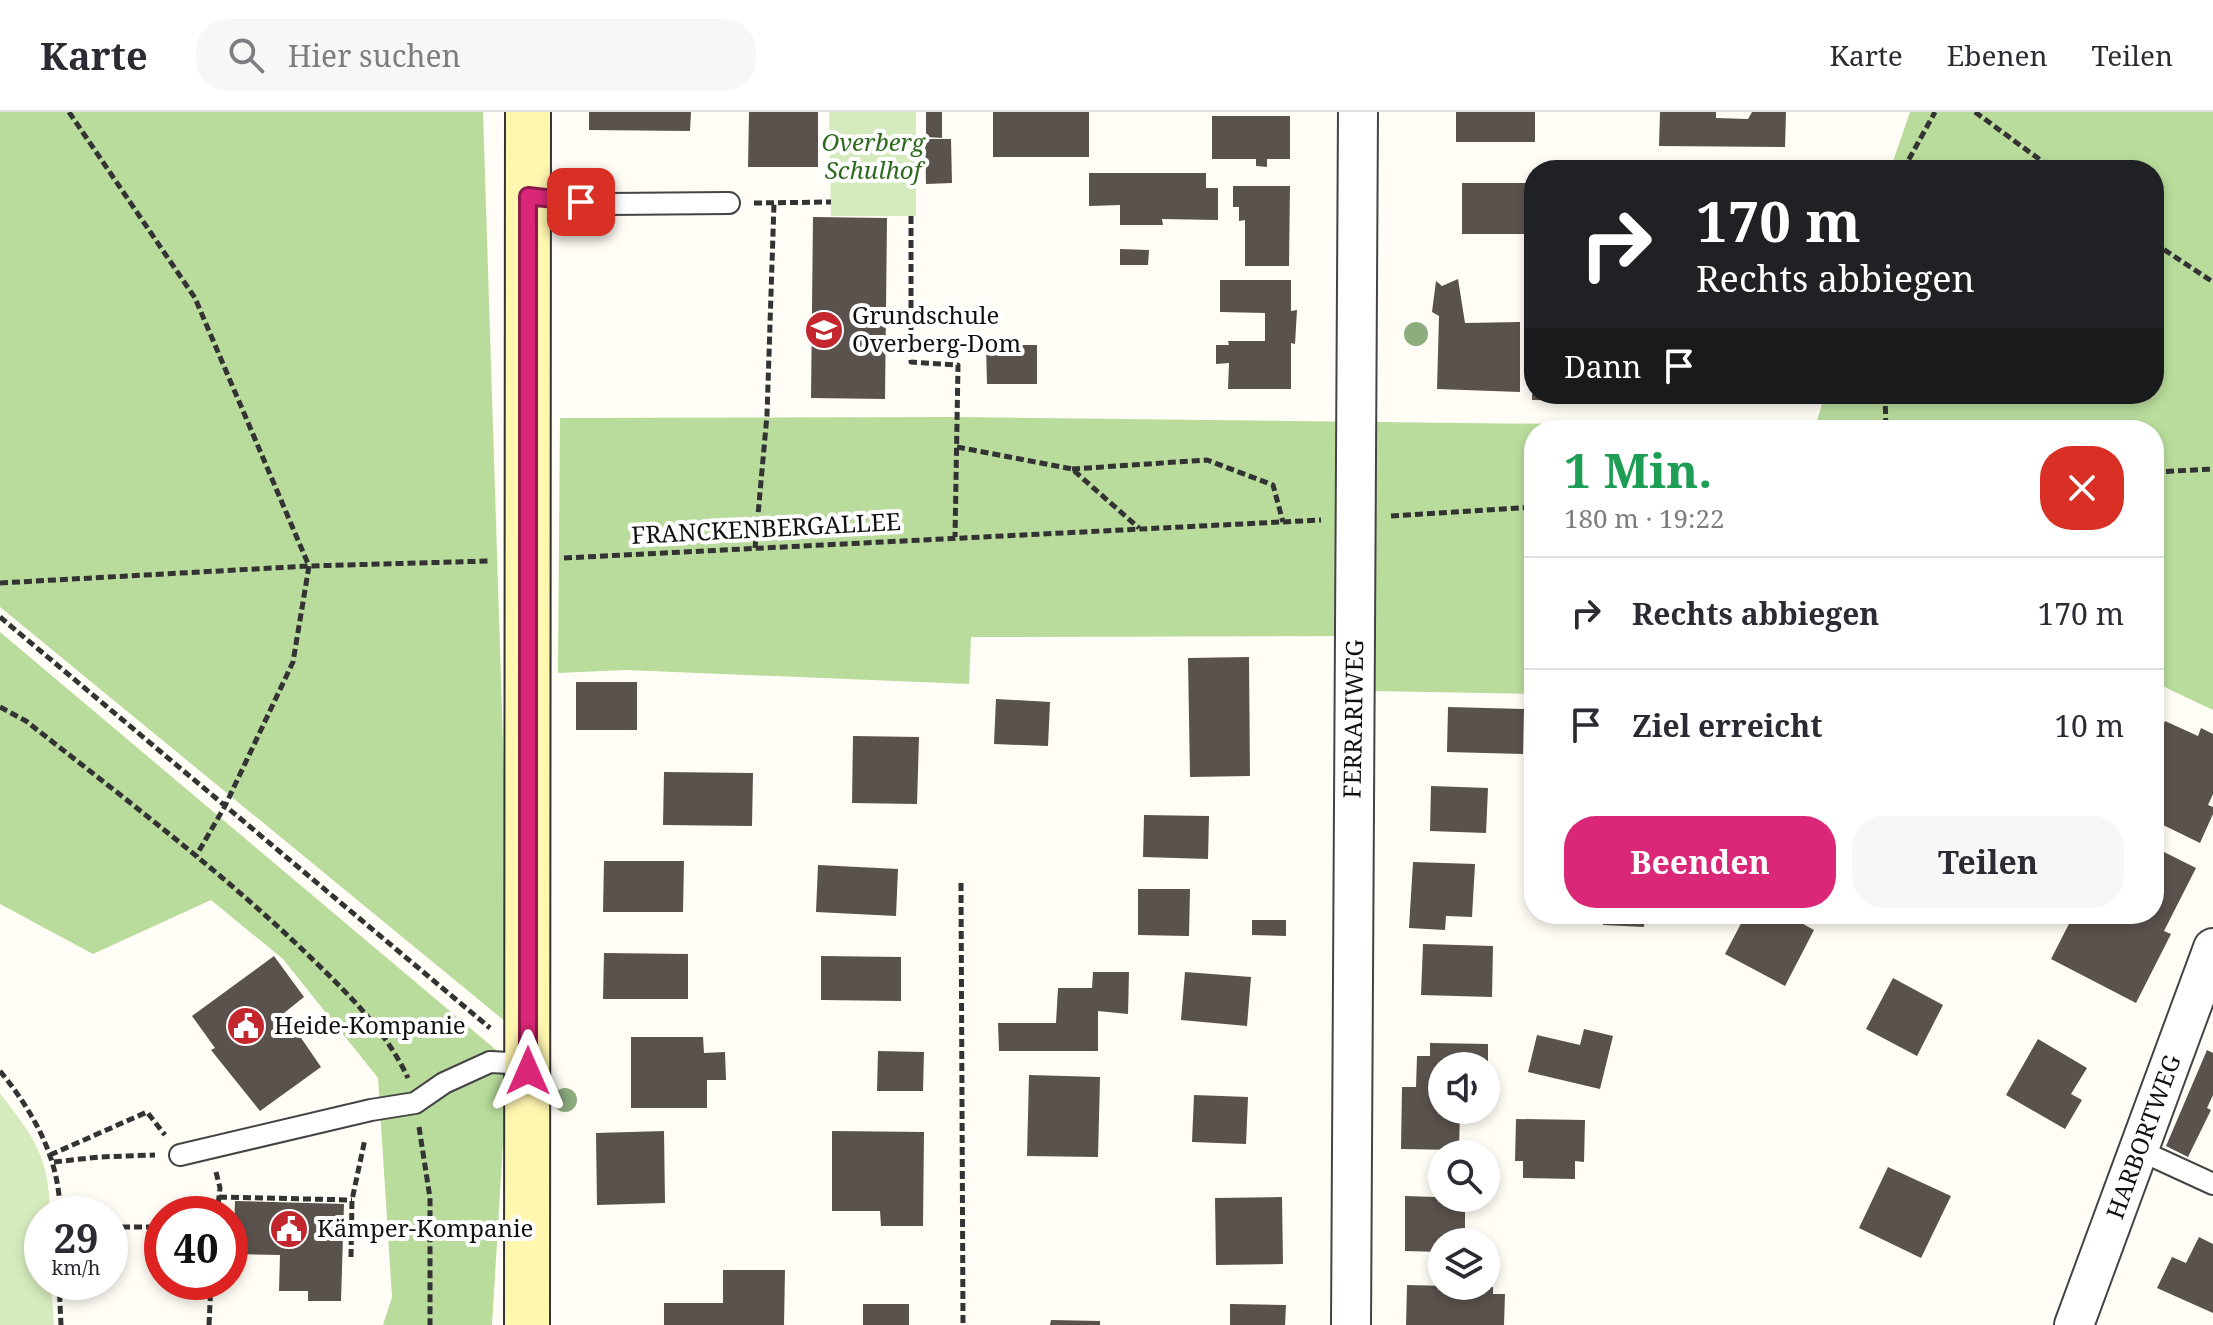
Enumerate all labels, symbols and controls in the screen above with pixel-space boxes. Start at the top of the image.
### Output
search box [196,19,756,91]
text: Karte [40,29,148,81]
icon: search [224,33,268,77]
text: Hier suchen [288,35,461,76]
text: Karte [1829,36,1903,74]
text: Ebenen [1947,36,2048,74]
text: Teilen [2092,36,2173,74]
park label: Overberg Schulhof [821,125,926,186]
pin [547,168,615,236]
icon: arrive [559,180,603,224]
text: 170 m [1696,182,1861,258]
icon: right [1564,192,1668,296]
text: Rechts abbiegen [1696,254,1975,303]
place label: Grundschule Overberg-Dom [852,298,1021,359]
school or university icon: Grundschule Overberg-Dom [803,309,845,351]
icon: arrive [1657,344,1701,388]
text: Dann [1564,346,1641,387]
text: 1 Min. [1564,437,1712,502]
button: close [2040,446,2124,530]
text: 180 m · 19:22 [1564,500,1725,536]
street label: FRANCKENBERGALLEE [630,504,901,551]
icon: right [1564,591,1608,635]
text: Rechts abbiegen [1632,593,1879,634]
text: 170 m [2038,593,2124,634]
street label: FERRARIWEG [1335,639,1370,799]
icon: arrive [1564,703,1608,747]
text: Ziel erreicht [1632,705,1822,746]
text: 10 m [2054,705,2124,746]
button: Beenden [1564,816,1836,908]
button: Teilen [1852,816,2124,908]
public building icon: Heide-Kompanie [225,1005,267,1047]
place label: Heide-Kompanie [274,1008,466,1041]
position arrow [486,1029,570,1113]
street label: HARBORTWEG [2098,1050,2188,1223]
map controls [1428,1052,1500,1300]
button: sound [1428,1052,1500,1124]
button: search [1428,1140,1500,1212]
speed limit sign: 40 [144,1196,248,1300]
public building icon: Kämper-Kompanie [268,1208,310,1250]
text: 29 [53,1210,99,1265]
place label: Kämper-Kompanie [317,1211,533,1244]
button: layers [1428,1228,1500,1300]
text: km/h [51,1254,101,1281]

